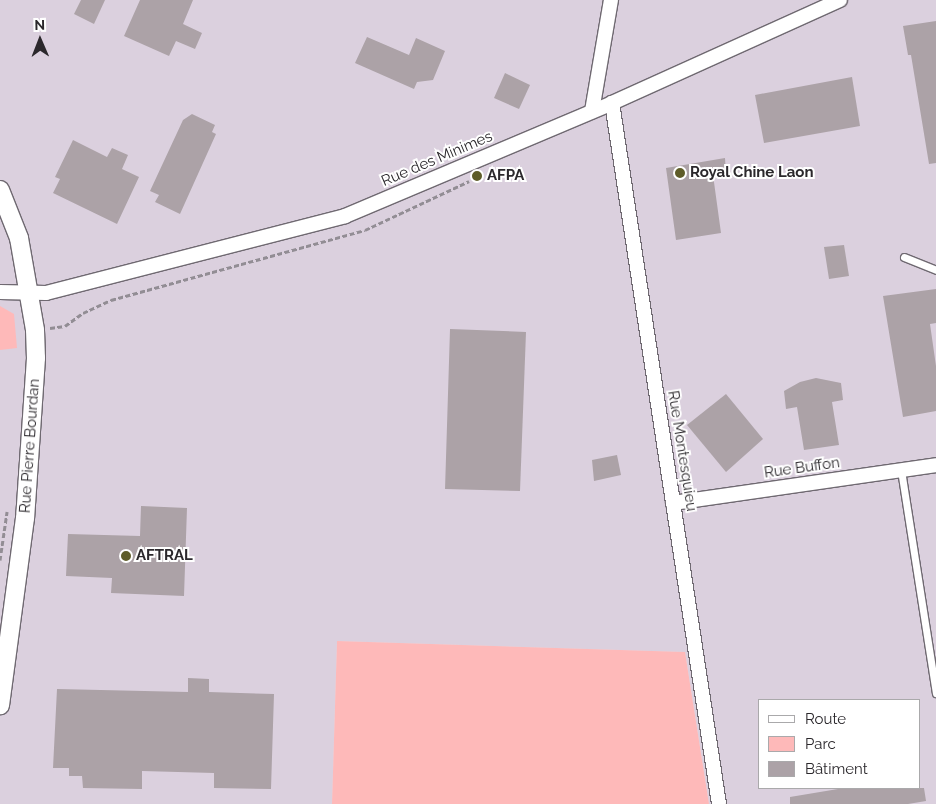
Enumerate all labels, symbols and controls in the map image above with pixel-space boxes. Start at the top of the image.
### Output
north arrow [15,15,65,65]
text: N [34,17,45,33]
street label: Rue des Minimes [379,128,495,190]
place label: Royal Chine Laon [690,164,814,182]
place label: AFPA [487,167,524,185]
marker: Royal Chine Laon [674,167,686,179]
marker: AFPA [471,170,483,182]
street label: Rue Pierre Bourdan [16,378,44,514]
street label: Rue Montesquieu [664,389,700,513]
street label: Rue Buffon [763,454,841,482]
place label: AFTRAL [136,547,193,565]
marker: AFTRAL [120,550,132,562]
legend [758,699,921,789]
text: Route [805,710,846,728]
text: Parc [805,735,836,753]
text: Bâtiment [805,760,868,778]

